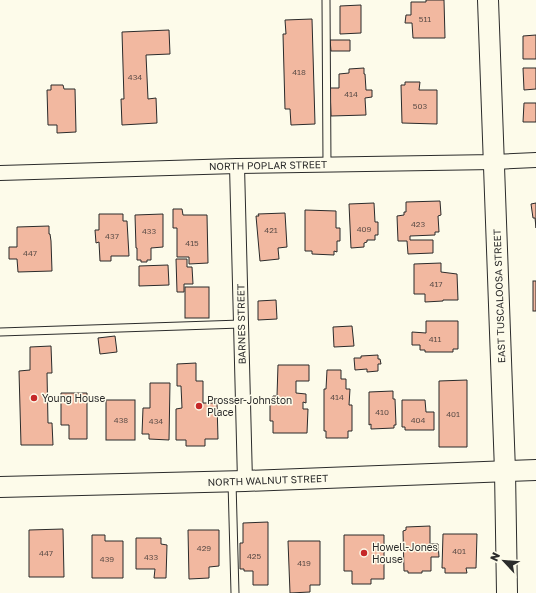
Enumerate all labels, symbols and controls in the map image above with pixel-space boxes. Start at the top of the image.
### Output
house number: 511 [419,14,431,24]
house number: 418 [292,67,306,77]
house number: 434 [128,72,142,82]
house number: 414 [344,89,358,99]
house number: 503 [413,101,427,111]
street label: NORTH POPLAR STREET [209,158,327,172]
house number: 423 [411,219,425,229]
house number: 409 [357,224,371,234]
house number: 421 [264,225,278,235]
house number: 433 [142,226,156,236]
street label: EAST TUSCALOOSA STREET [491,229,507,363]
house number: 437 [105,231,119,241]
house number: 415 [185,238,199,248]
house number: 447 [23,248,37,258]
house number: 417 [430,279,443,289]
street label: BARNES STREET [234,284,248,364]
house number: 411 [429,334,441,344]
place label: Young House [42,392,105,404]
house number: 414 [330,392,344,402]
marker: Young House [29,393,39,403]
place label: Prosser-Johnston Place [207,394,292,418]
marker: Prosser-Johnston Place [194,401,204,411]
house number: 410 [375,407,389,417]
house number: 401 [446,409,460,419]
house number: 438 [114,415,128,425]
house number: 404 [411,415,425,425]
house number: 434 [149,416,163,426]
street label: NORTH WALNUT STREET [207,472,329,488]
place label: Howell-Jones House [372,541,438,565]
north arrow [484,541,524,581]
house number: 429 [197,543,211,553]
house number: 401 [452,546,466,556]
house number: 447 [39,548,53,558]
marker: Howell-Jones House [359,548,369,558]
text: N [487,550,502,563]
house number: 425 [247,551,261,561]
house number: 433 [144,552,158,562]
house number: 439 [100,554,114,564]
house number: 419 [297,558,311,568]

